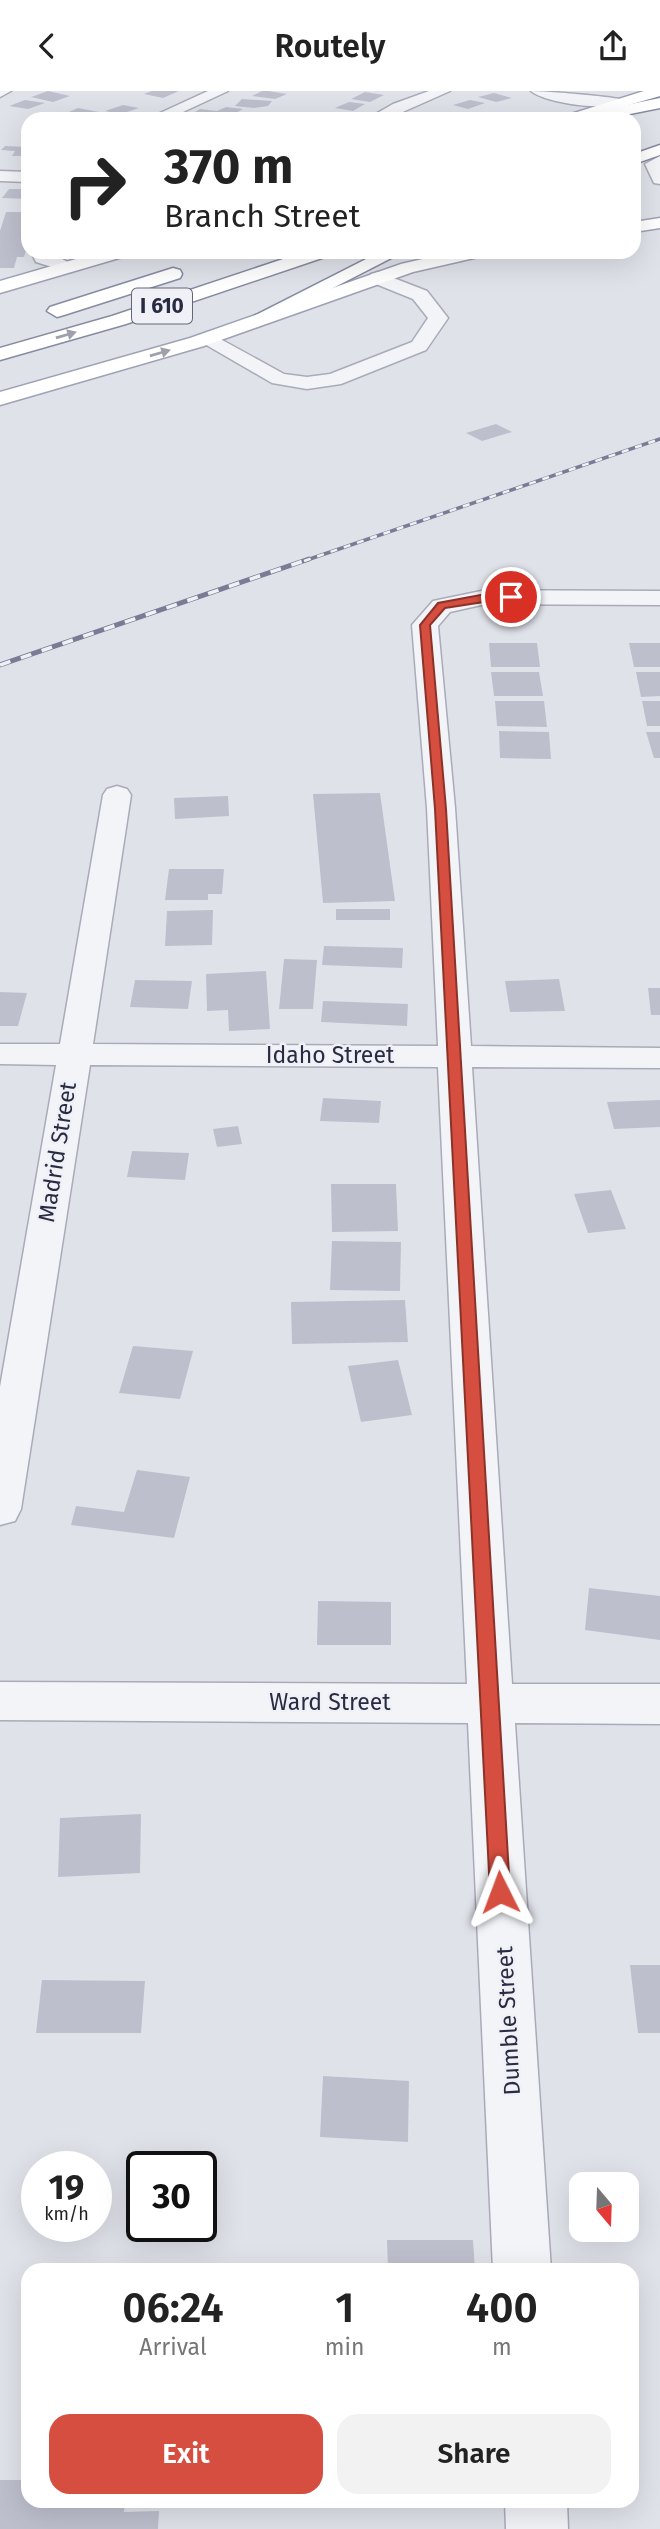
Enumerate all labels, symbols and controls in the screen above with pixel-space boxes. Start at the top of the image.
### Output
icon: back [28,27,66,65]
text: Routely [274,27,386,65]
icon: share [594,27,632,65]
text: 370 m [164,137,293,196]
icon: right [49,140,140,231]
text: Branch Street [164,197,360,235]
road number: I 610 [132,289,192,323]
one-way arrow [55,330,76,340]
one-way arrow [150,347,171,357]
pin [481,567,541,627]
icon: arrive [492,578,530,616]
street label: Idaho Street [266,1041,395,1069]
street label: Madrid Street [32,1079,82,1224]
street label: Ward Street [269,1688,391,1716]
position arrow [463,1855,537,1929]
street label: Dumble Street [490,1945,526,2096]
speed limit sign: 30 [126,2151,217,2242]
text: 19 [49,2166,84,2208]
north arrow [569,2172,639,2242]
map controls [569,2172,639,2242]
text: km/h [44,2203,89,2225]
text: 06:24 [122,2283,224,2333]
text: 1 [335,2283,354,2333]
text: 400 [466,2283,538,2333]
text: Arrival [139,2333,207,2361]
text: min [325,2333,365,2361]
text: m [492,2333,512,2361]
button: Exit [49,2414,323,2494]
button: Share [337,2414,611,2494]

